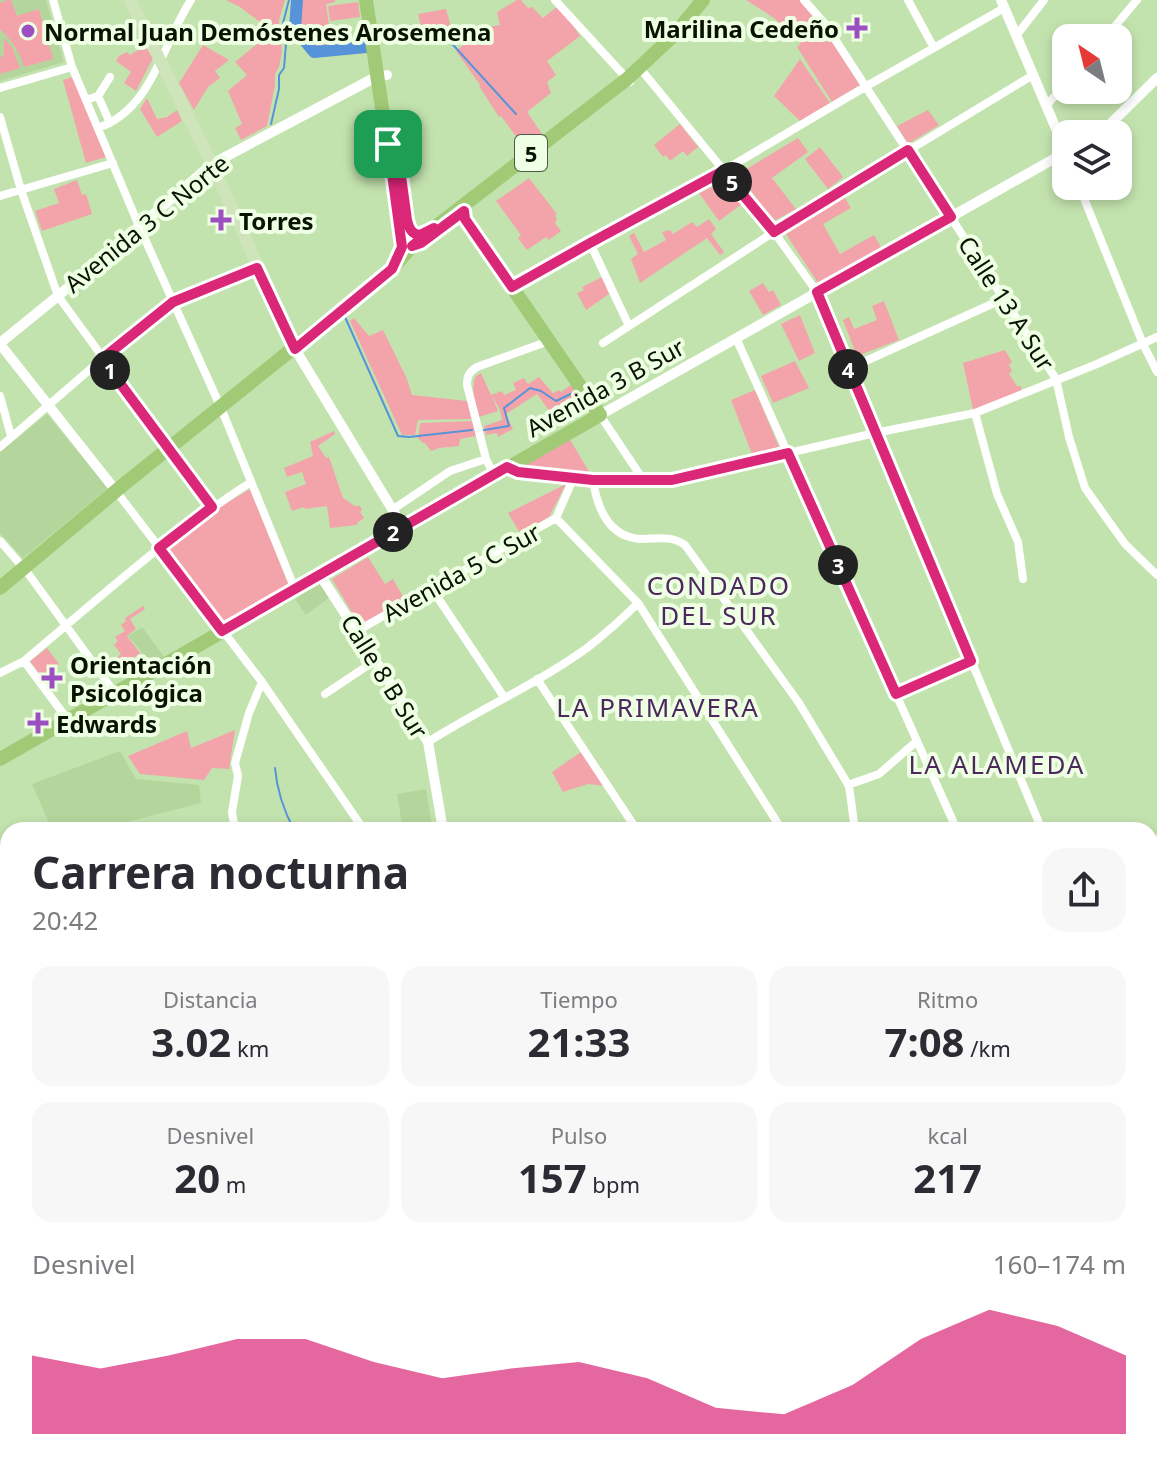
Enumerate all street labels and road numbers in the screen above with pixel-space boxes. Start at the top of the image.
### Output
road number: 5 [515,135,547,171]
street label: Avenida 3 C Norte [57,146,235,300]
street label: Calle 13 A Sur [951,229,1063,377]
street label: Avenida 3 B Sur [520,330,690,444]
street label: Avenida 5 C Sur [376,515,546,629]
street label: Calle 8 B Sur [334,608,436,744]

